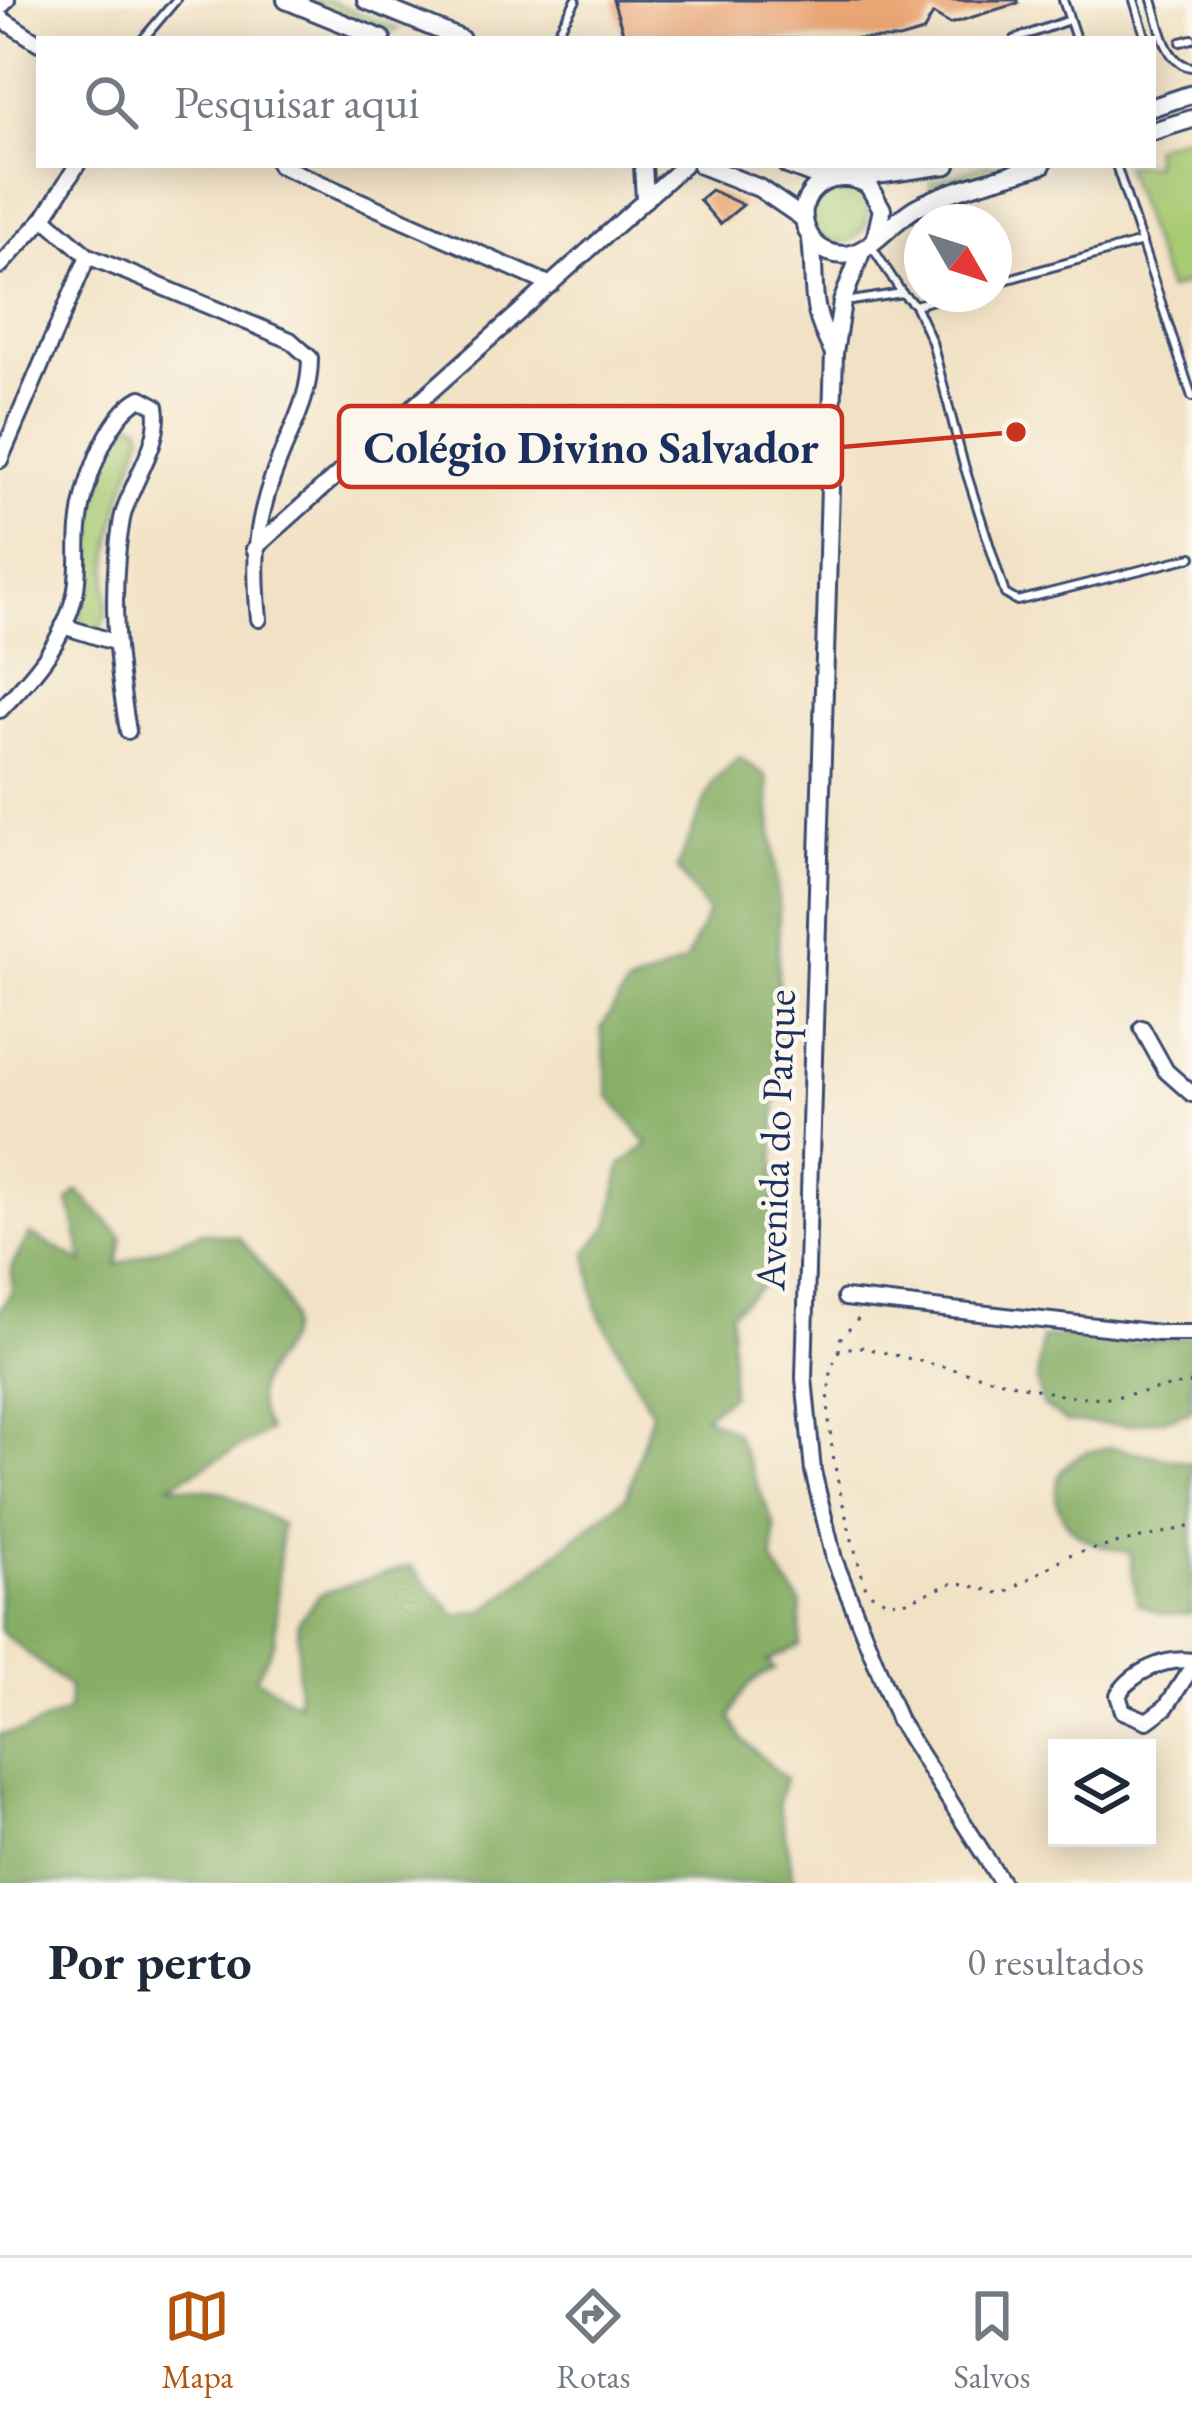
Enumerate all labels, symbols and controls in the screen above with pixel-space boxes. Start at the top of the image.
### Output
search box [36,36,1156,168]
icon: search [78,69,144,135]
text: Pesquisar aqui [174,73,420,131]
north arrow [904,204,1012,312]
callout: Colégio Divino Salvador [339,406,842,487]
text: Colégio Divino Salvador [363,418,819,477]
street label: Avenida do Parque [742,988,808,1293]
map controls [1048,1739,1156,1847]
button: layers [1048,1739,1156,1847]
text: Por perto [48,1928,252,1994]
text: 0 resultados [967,1936,1144,1987]
tab: Mapa [162,2283,233,2398]
tab: Rotas [556,2283,630,2398]
tab: Salvos [953,2283,1031,2398]

